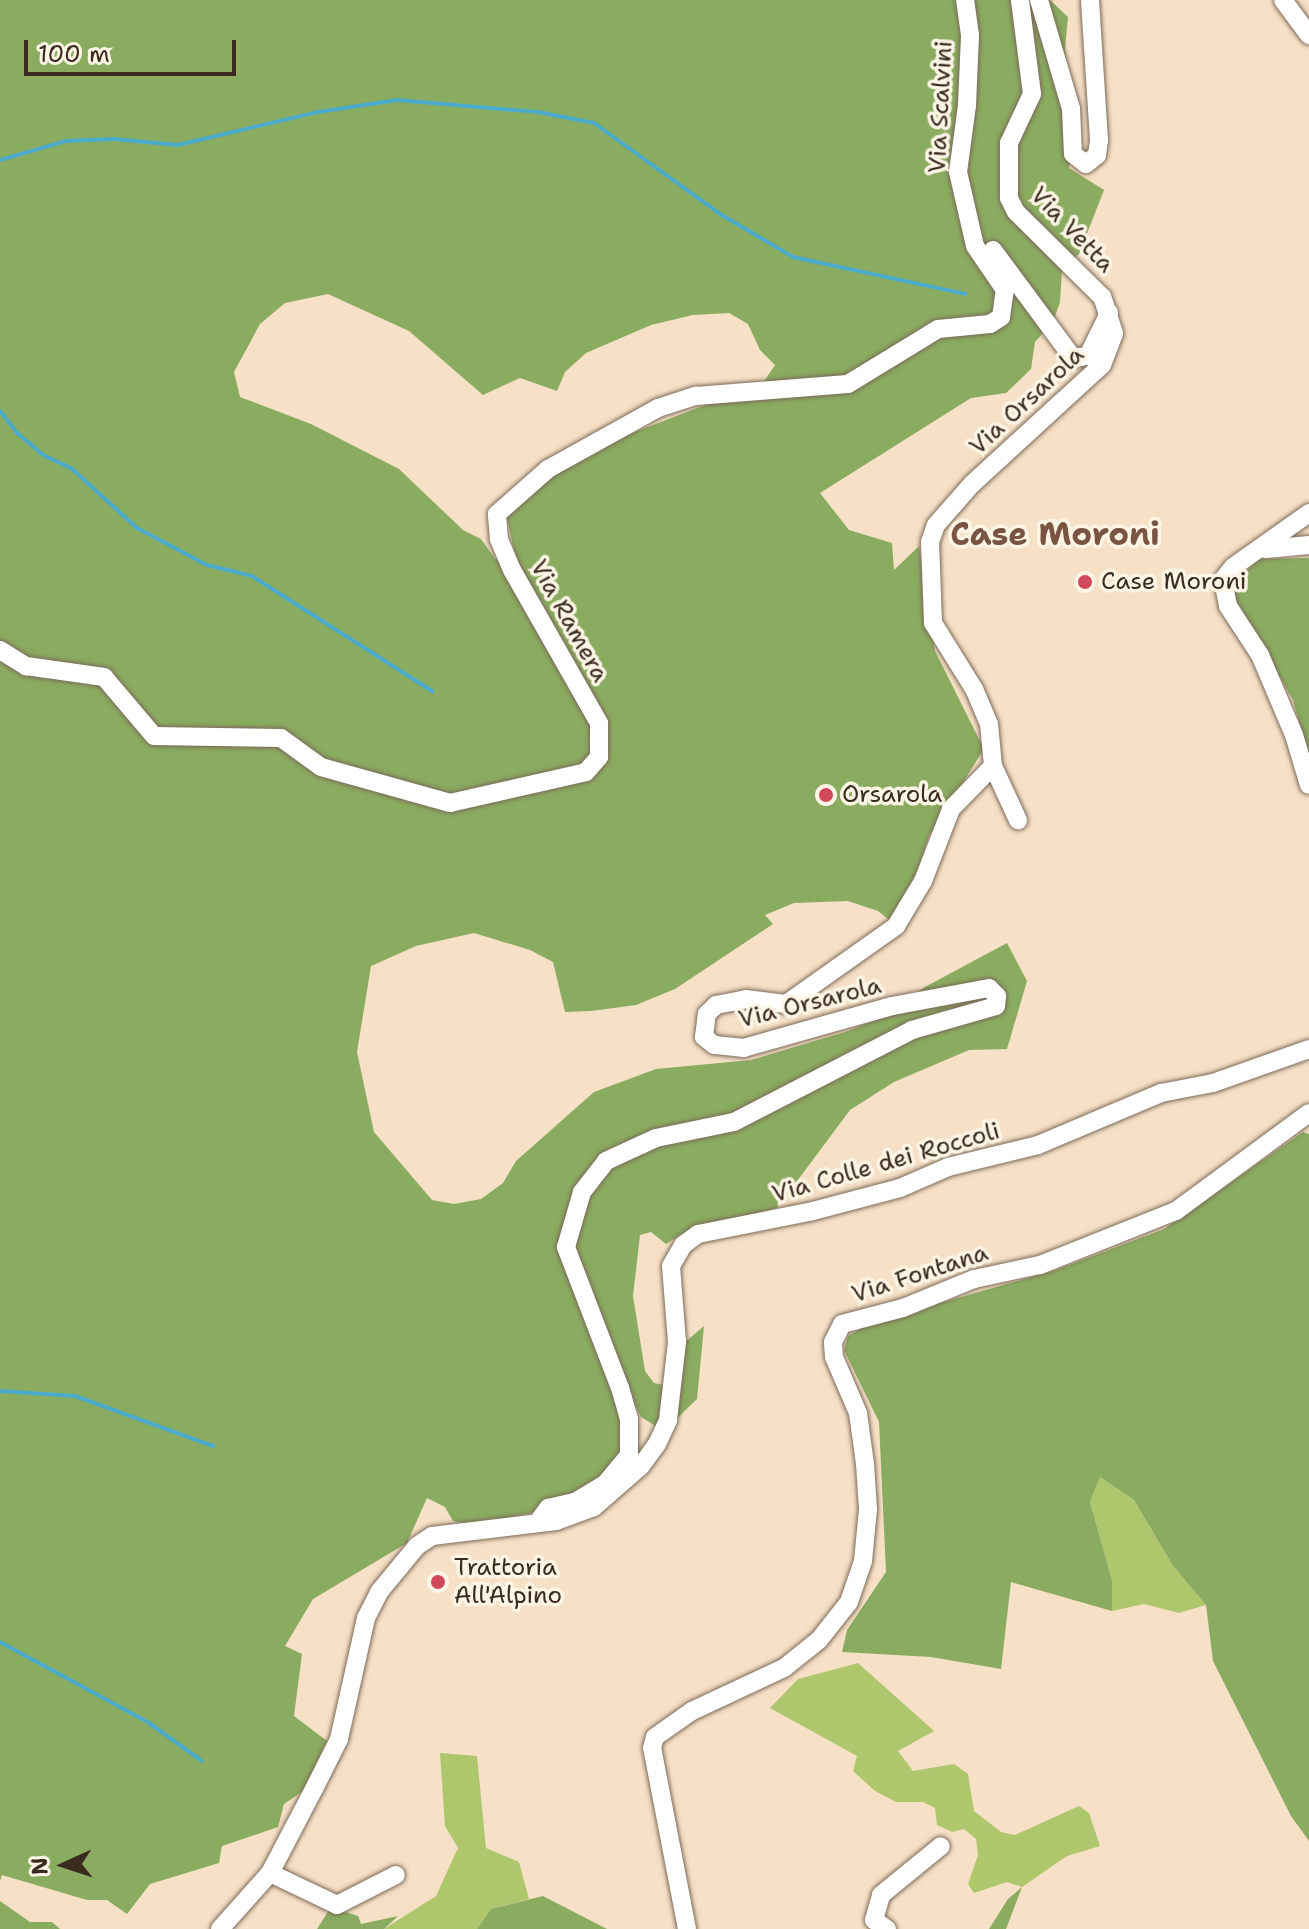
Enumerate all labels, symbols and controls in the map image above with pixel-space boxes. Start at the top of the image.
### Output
scale bar [28,24,240,74]
text: 100 m [38,38,110,70]
street label: Via Scalvini [923,40,959,174]
street label: Via Vetta [1024,181,1120,279]
street label: Via Orsarola [964,341,1090,461]
district label: Case Moroni [950,515,1160,553]
street label: Via Ramera [524,555,614,687]
place label: Case Moroni [1101,568,1247,596]
marker: Case Moroni [1076,573,1094,591]
place label: Orsarola [842,781,942,809]
marker: Orsarola [817,786,835,804]
street label: Via Orsarola [736,971,884,1035]
street label: Via Colle dei Roccoli [769,1117,1003,1209]
street label: Via Fontana [848,1238,992,1310]
place label: Trattoria All'Alpino [454,1554,562,1610]
marker: Trattoria All'Alpino [429,1573,447,1591]
north arrow [24,1825,104,1905]
text: N [25,1857,54,1876]

